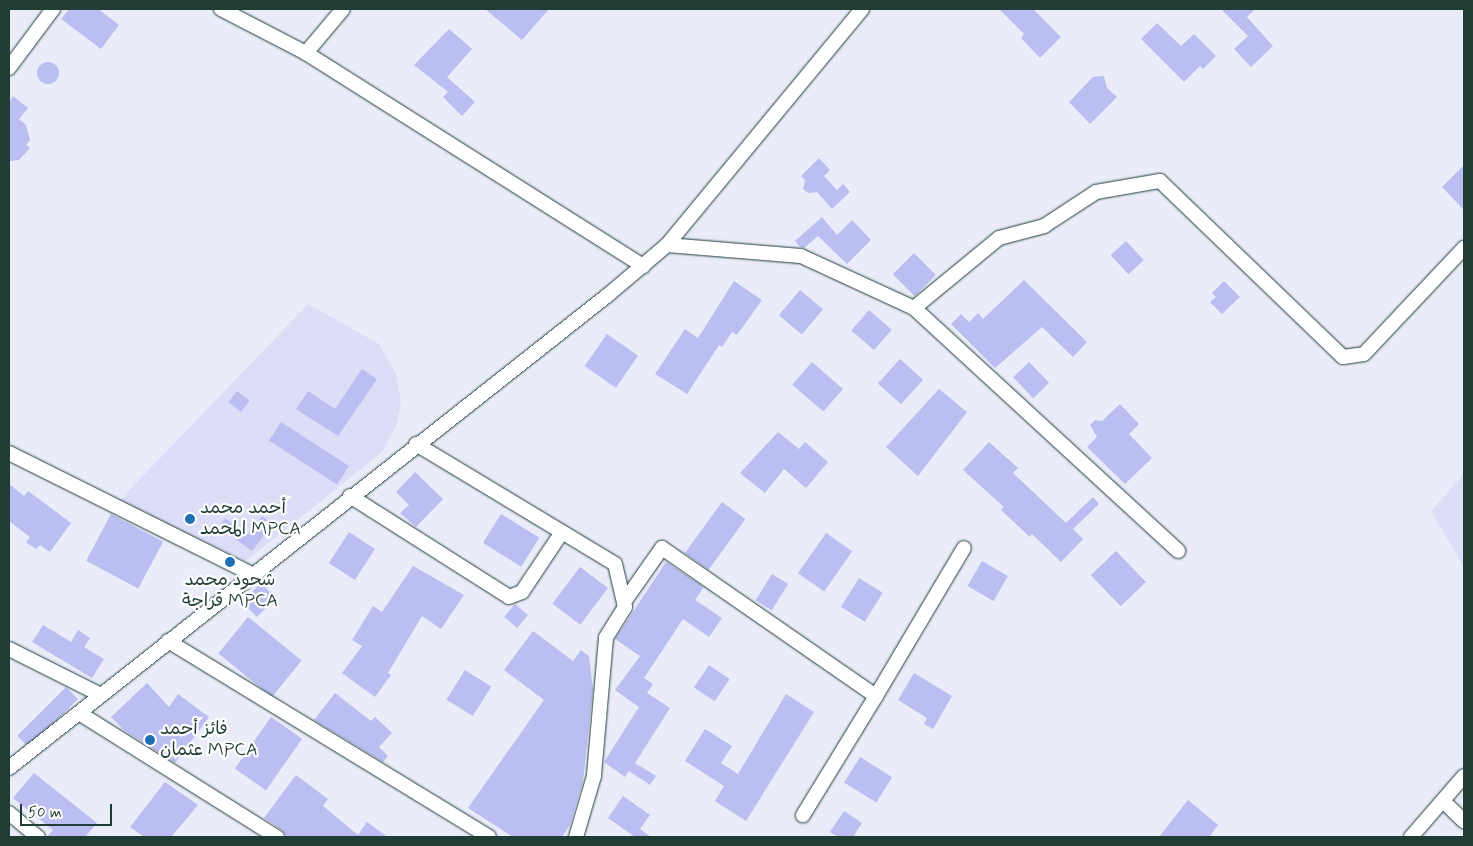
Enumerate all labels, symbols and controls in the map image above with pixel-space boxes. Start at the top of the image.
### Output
place label: أحمد محمد المحمد MPCA [200,498,301,540]
marker: أحمد محمد المحمد MPCA [184,513,196,525]
marker: شحود محمد قراجة MPCA [224,556,236,568]
place label: شحود محمد قراجة MPCA [182,570,278,612]
place label: فائز أحمد عثمان MPCA [160,719,258,762]
marker: فائز أحمد عثمان MPCA [144,734,156,746]
scale bar [22,794,115,826]
text: 50 m [28,803,62,823]

